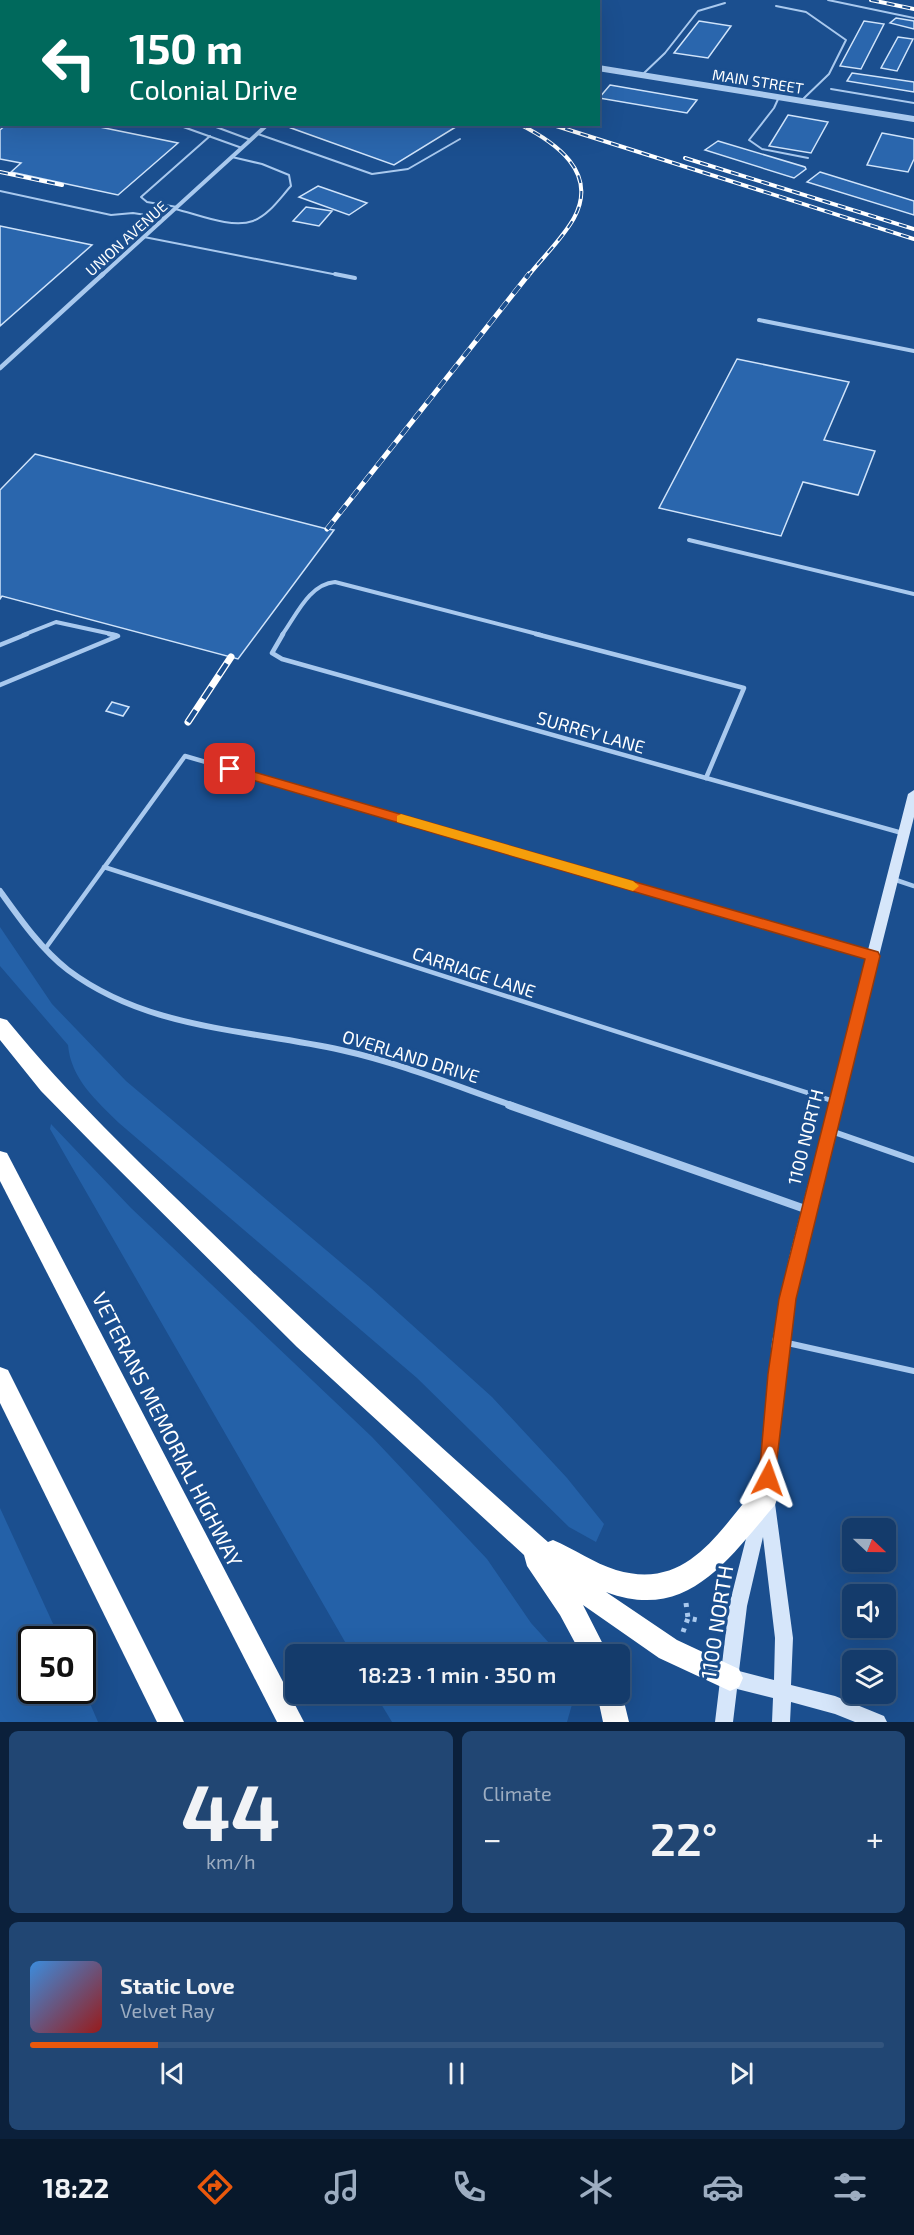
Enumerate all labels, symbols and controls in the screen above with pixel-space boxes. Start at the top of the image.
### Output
text: 150 m [129,22,243,72]
icon: left [30,24,108,102]
street label: MAIN STREET [711,65,805,97]
text: Colonial Drive [129,73,298,105]
street label: UNION AVENUE [82,197,170,279]
street label: SURREY LANE [534,706,648,758]
pin [204,743,255,794]
icon: arrive [213,752,246,785]
street label: CARRIAGE LANE [410,942,538,1002]
street label: OVERLAND DRIVE [340,1025,482,1087]
street label: 1100 NORTH [782,1087,828,1187]
street label: VETERANS MEMORIAL HIGHWAY [88,1287,248,1571]
position arrow [736,1446,800,1510]
north arrow [842,1518,896,1572]
map controls [842,1518,896,1704]
street label: 1100 NORTH [695,1563,737,1681]
button: sound [842,1584,896,1638]
speed limit sign: 50 [18,1626,96,1704]
button: layers [842,1650,896,1704]
text: 18:23 · 1 min · 350 m [359,1661,556,1687]
text: 44 [181,1763,280,1857]
text: Climate [483,1781,552,1805]
text: 22° [650,1811,718,1865]
text: − [483,1818,502,1858]
text: + [866,1818,884,1858]
text: km/h [206,1849,256,1873]
text: Static Love [120,1972,235,1998]
text: Velvet Ray [120,1998,215,2022]
icon: previous [156,2057,189,2090]
icon: pause [440,2057,473,2090]
icon: next [725,2057,758,2090]
icon: directions [194,2166,236,2208]
icon: music [321,2166,363,2208]
icon: phone [448,2166,490,2208]
icon: climate [575,2166,617,2208]
icon: car [702,2166,744,2208]
icon: filters [829,2166,871,2208]
text: 18:22 [43,2171,109,2203]

